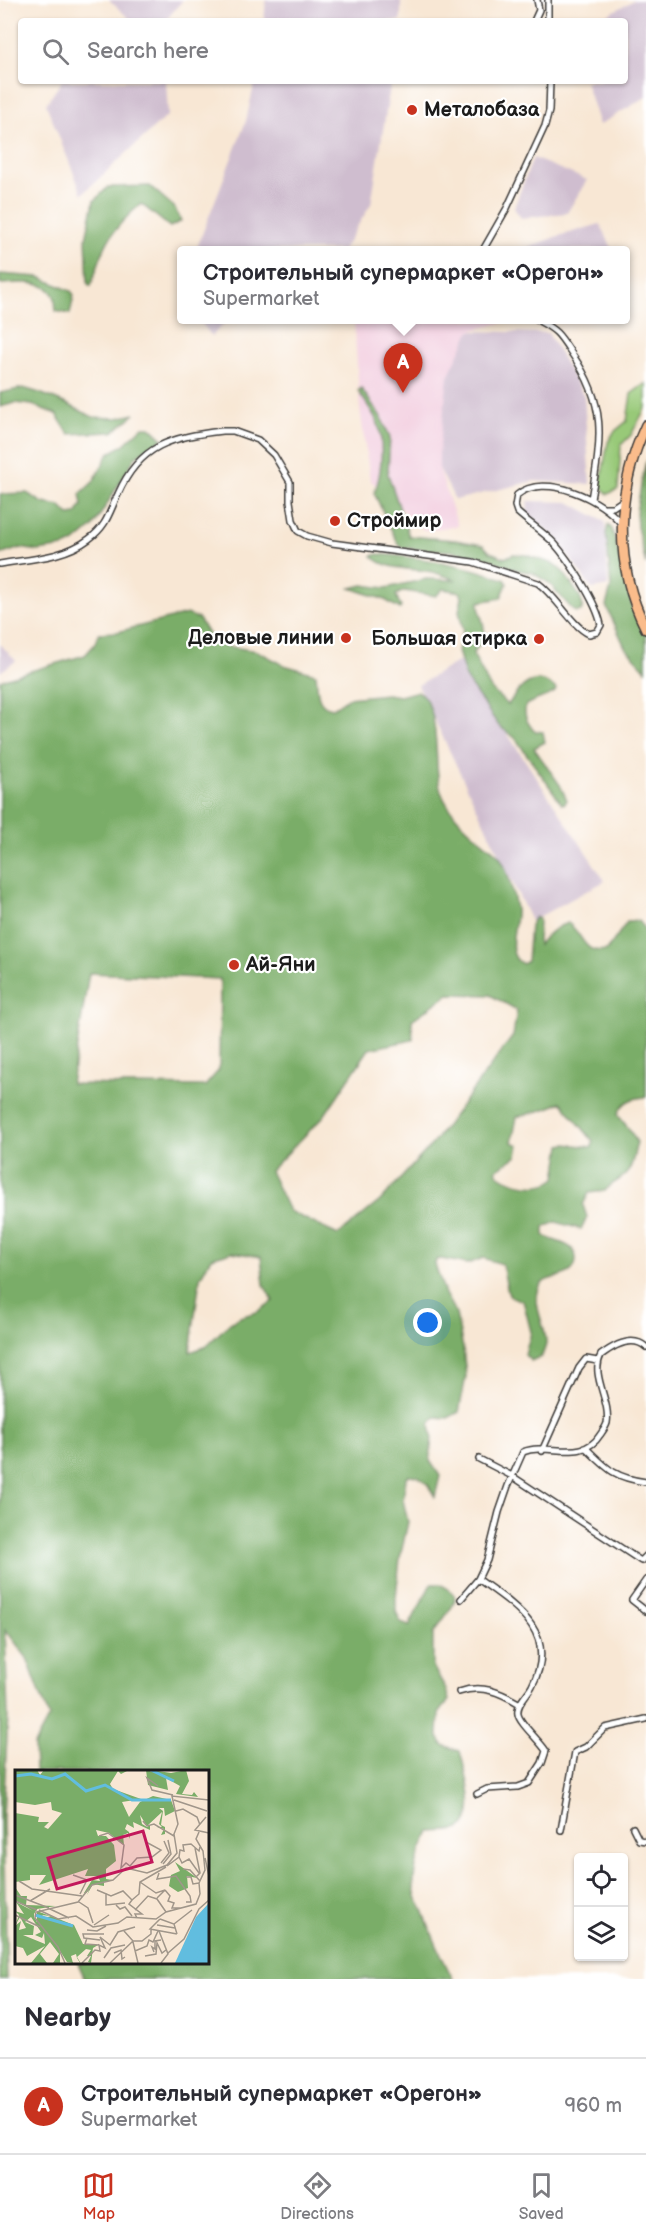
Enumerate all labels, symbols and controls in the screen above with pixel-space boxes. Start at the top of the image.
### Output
search box [18,18,628,84]
icon: search [39,35,72,68]
text: Search here [87,38,209,65]
place label: Металобаза [424,98,540,122]
marker: Металобаза [405,103,419,117]
popup [177,246,630,324]
text: Строительный супермаркет «Орегон» [203,260,604,287]
text: Supermarket [203,287,319,311]
pin: A [384,344,422,393]
place label: Строймир [347,509,441,533]
marker: Строймир [328,514,342,528]
place label: Деловые линии [188,626,334,650]
place label: Большая стирка [371,627,527,651]
marker: Деловые линии [339,631,353,645]
marker: Большая стирка [532,632,546,646]
place label: Ай-Яни [245,953,316,977]
marker: Ай-Яни [227,958,241,972]
your location [413,1308,442,1337]
inset map [15,1770,208,1964]
map controls [574,1853,628,1961]
button: locate [574,1853,628,1907]
button: layers [574,1907,628,1961]
text: Nearby [24,2003,111,2034]
text: Строительный супермаркет «Орегон» [81,2081,482,2108]
text: A [37,2094,50,2118]
text: 960 m [565,2094,622,2118]
text: Supermarket [81,2108,197,2132]
tab: Map [82,2169,115,2224]
tab: Directions [280,2169,354,2224]
tab: Saved [519,2169,564,2224]

